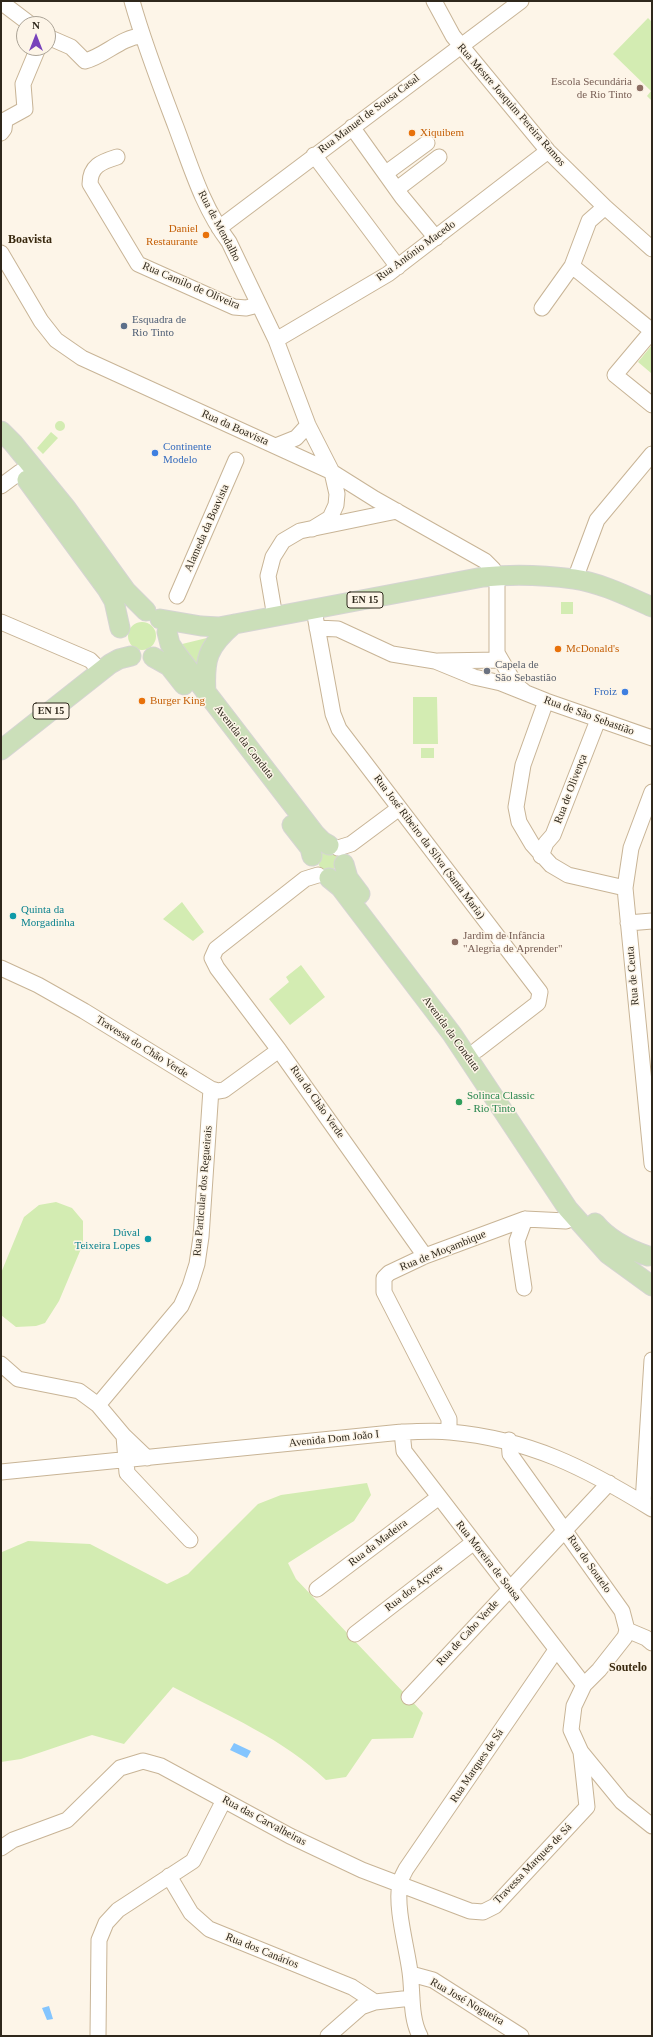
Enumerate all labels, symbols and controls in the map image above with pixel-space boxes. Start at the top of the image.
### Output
north arrow [16,16,56,56]
text: N [32,19,40,31]
street label: Rua Mestre Joaquim Pereira Ramos [454,41,568,169]
street label: Rua Manuel de Sousa Casal [316,72,422,156]
place label: Escola Secundária de Rio Tinto [551,75,632,101]
marker: Escola Secundária de Rio Tinto [635,83,645,93]
place label: Xiquibem [420,126,464,140]
marker: Xiquibem [407,128,417,138]
street label: Rua de Mendalho [195,188,243,264]
street label: Rua António Macedo [374,218,458,284]
place label: Daniel Restaurante [146,222,198,248]
marker: Daniel Restaurante [201,230,211,240]
district label: Boavista [8,233,52,247]
street label: Rua Camilo de Oliveira [140,259,242,313]
place label: Esquadra de Rio Tinto [132,313,186,339]
marker: Esquadra de Rio Tinto [119,321,129,331]
street label: Rua da Boavista [199,407,271,449]
place label: Continente Modelo [163,440,211,466]
marker: Continente Modelo [150,448,160,458]
street label: Alameda da Boavista [182,482,232,574]
road number: EN 15 [347,592,383,608]
place label: McDonald's [566,642,619,656]
marker: McDonald's [553,644,563,654]
place label: Capela de São Sebastião [495,658,556,684]
marker: Capela de São Sebastião [482,666,492,676]
place label: Froiz [594,685,617,699]
marker: Froiz [620,687,630,697]
place label: Burger King [150,694,205,708]
street label: Rua de São Sebastião [542,694,636,738]
marker: Burger King [137,696,147,706]
road number: EN 15 [33,703,69,719]
street label: Avenida da Conduta [211,703,277,781]
street label: Rua de Olivença [552,752,590,826]
street label: Rua José Ribeiro da Silva (Santa Maria) [370,772,488,922]
place label: Quinta da Morgadinha [21,903,75,929]
marker: Quinta da Morgadinha [8,911,18,921]
place label: Jardim de Infância "Alegria de Aprender" [463,929,562,955]
marker: Jardim de Infância "Alegria de Aprender" [450,937,460,947]
street label: Rua de Ceuta [624,946,642,1006]
street label: Avenida da Conduta [419,994,483,1074]
street label: Travessa do Chão Verde [93,1013,191,1081]
street label: Rua do Chão Verde [287,1063,347,1141]
place label: Solinca Classic - Rio Tinto [467,1089,535,1115]
marker: Solinca Classic - Rio Tinto [454,1097,464,1107]
street label: Rua Particular dos Regueirais [191,1125,215,1257]
place label: Dúval Teixeira Lopes [74,1226,140,1252]
street label: Rua de Moçambique [398,1228,488,1274]
marker: Dúval Teixeira Lopes [143,1234,153,1244]
street label: Avenida Dom João I [288,1428,380,1450]
street label: Rua da Madeira [346,1517,410,1569]
street label: Rua Moreira de Sousa [453,1518,523,1604]
street label: Rua do Soutelo [564,1532,614,1596]
street label: Rua dos Açores [382,1561,446,1615]
street label: Rua de Cabo Verde [434,1597,502,1669]
district label: Soutelo [609,1661,647,1675]
street label: Rua Marques de Sá [448,1727,506,1805]
street label: Rua das Carvalheiras [220,1793,308,1849]
street label: Travessa Marques de Sá [491,1821,575,1907]
street label: Rua dos Canários [224,1930,300,1972]
street label: Rua José Nogueira [428,1976,506,2028]

